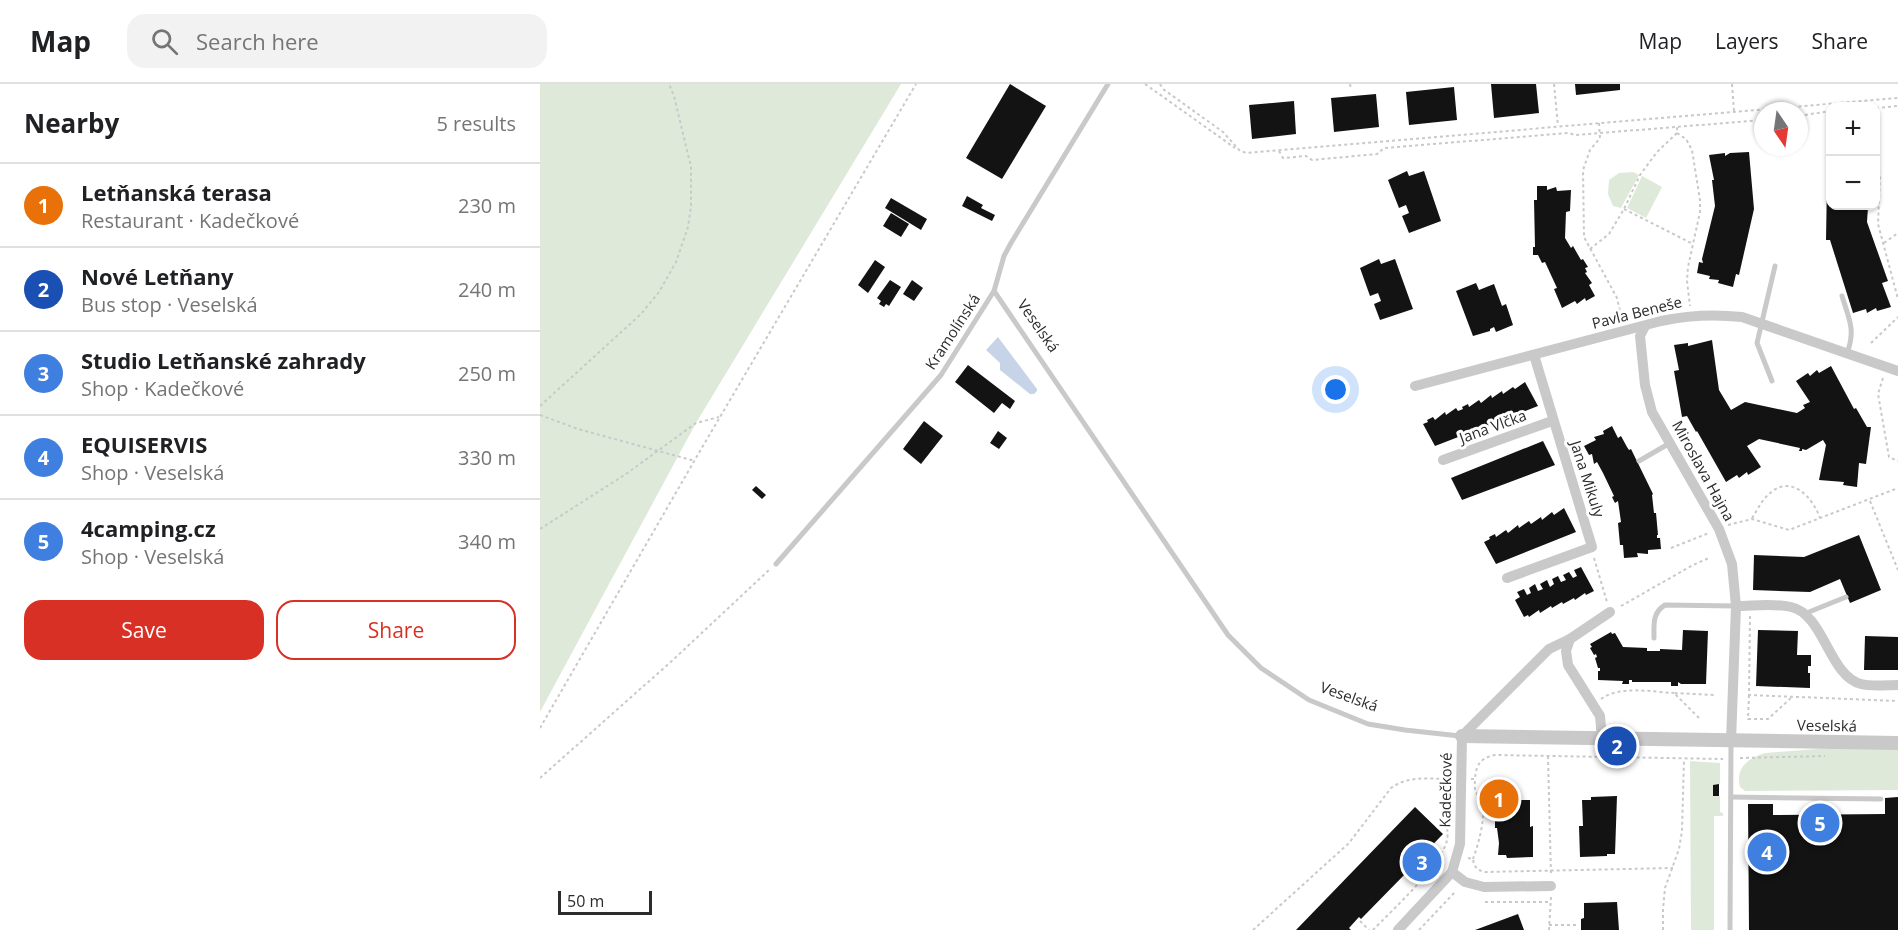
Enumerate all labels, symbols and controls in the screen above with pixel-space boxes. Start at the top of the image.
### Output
search box [127,14,547,68]
text: Map [30,22,91,60]
icon: search [148,25,181,58]
text: Search here [196,26,319,56]
text: Map [1639,27,1682,55]
text: Layers [1715,27,1779,55]
text: Share [1812,27,1868,55]
north arrow [1754,102,1808,156]
map controls [1826,102,1880,210]
button: + [1826,102,1880,156]
text: Nearby [24,105,119,141]
text: 5 results [436,110,516,137]
button: − [1826,156,1880,210]
text: Letňanská terasa [81,177,272,207]
text: 1 [38,192,49,219]
text: 230 m [458,192,516,219]
text: Restaurant · Kadečkové [81,207,299,234]
text: Nové Letňany [81,261,233,291]
text: 2 [38,276,49,303]
text: 240 m [458,276,516,303]
street label: Kramolínská [920,290,984,373]
text: Bus stop · Veselská [81,291,258,318]
street label: Pavla Beneše [1590,291,1684,333]
street label: Veselská [1013,295,1064,356]
text: Studio Letňanské zahrady [81,345,366,375]
text: 3 [38,360,49,387]
text: 250 m [458,360,516,387]
text: Shop · Kadečkové [81,375,244,402]
your location [1321,375,1350,404]
street label: Jana Vlčka [1454,405,1529,448]
street label: Miroslava Hajna [1668,417,1740,524]
text: EQUISERVIS [81,429,207,459]
street label: Jana Mikuly [1566,436,1610,520]
text: 4 [38,444,49,471]
text: 330 m [458,444,516,471]
text: Shop · Veselská [81,459,224,486]
text: 4camping.cz [81,513,216,543]
text: 5 [38,528,49,555]
text: 340 m [458,528,516,555]
text: Shop · Veselská [81,543,224,570]
button: Save [24,600,264,660]
button: Share [276,600,516,660]
street label: Veselská [1318,676,1381,716]
street label: Veselská [1797,714,1857,736]
pin: 2 [1598,724,1636,768]
street label: Kadečkové [1434,752,1456,828]
pin: 1 [1480,776,1518,822]
pin: 5 [1800,800,1840,846]
pin: 4 [1748,830,1786,874]
pin: 3 [1402,840,1442,884]
scale bar [558,888,652,916]
text: 50 m [567,890,604,912]

